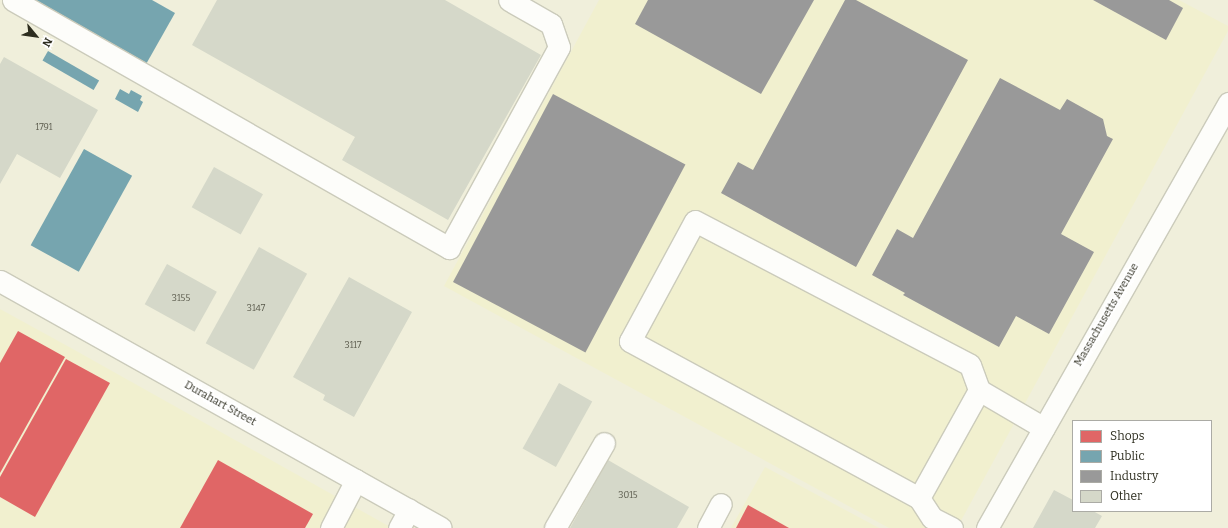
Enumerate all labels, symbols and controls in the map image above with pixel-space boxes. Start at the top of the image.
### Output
north arrow [16,16,56,56]
text: N [39,35,55,49]
house number: 1791 [36,122,52,132]
street label: Massachusetts Avenue [1072,261,1142,369]
house number: 3155 [172,293,190,303]
house number: 3147 [247,303,265,313]
house number: 3117 [345,340,361,350]
street label: Durahart Street [182,379,258,429]
legend [1072,420,1212,512]
text: Shops [1110,429,1144,443]
text: Public [1110,449,1145,463]
text: Industry [1110,469,1158,483]
text: Other [1110,489,1142,503]
house number: 3015 [618,490,638,500]

